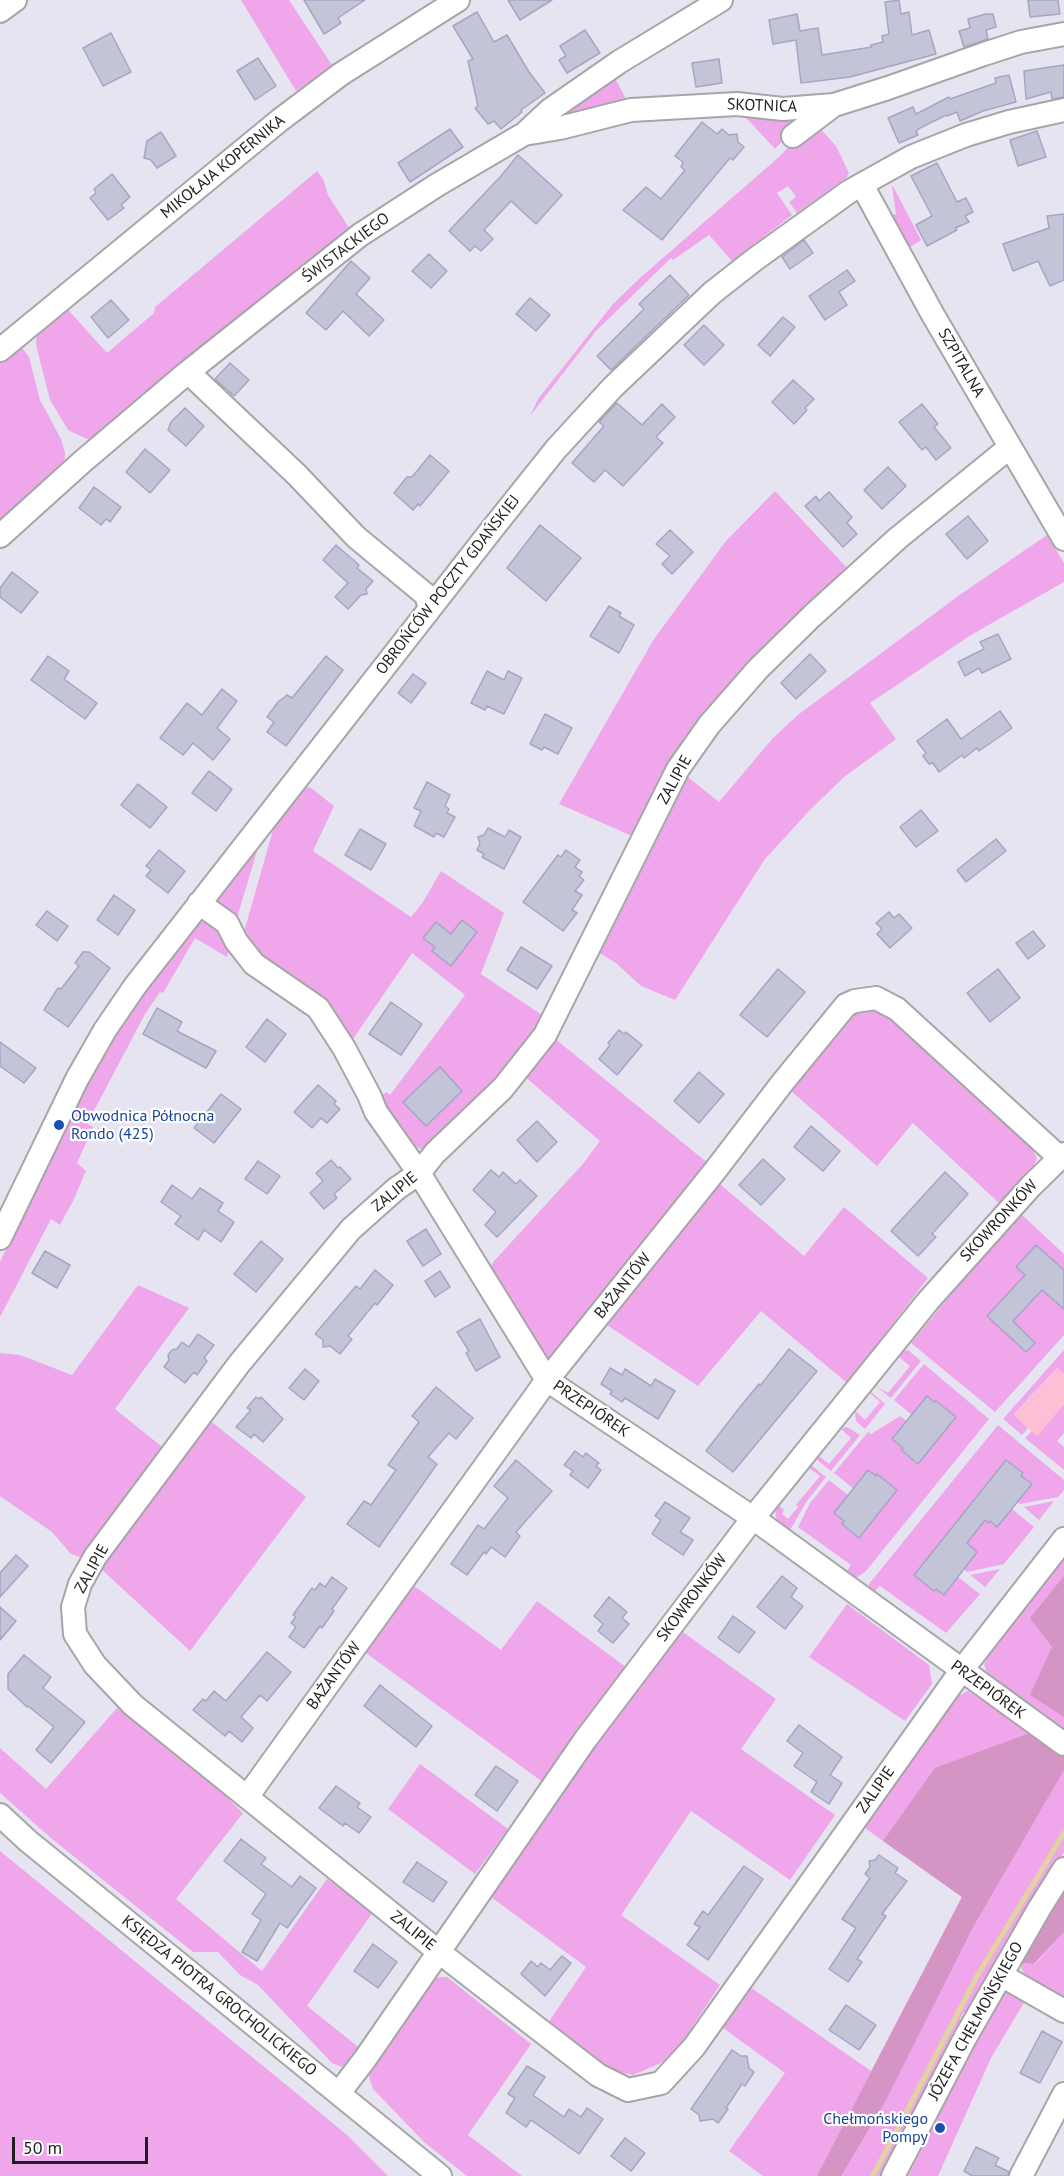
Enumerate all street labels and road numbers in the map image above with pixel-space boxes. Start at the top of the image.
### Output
street label: SKOTNICA [727,95,797,117]
street label: MIKOŁAJA KOPERNIKA [157,111,289,223]
street label: ŚWISTACKIEGO [298,209,394,287]
street label: SZPITALNA [934,325,988,401]
street label: OBROŃCÓW POCZTY GDAŃSKIEJ [372,491,524,679]
street label: ZALIPIE [654,752,696,808]
street label: ZALIPIE [368,1168,422,1216]
street label: SKOWRONKÓW [956,1176,1042,1266]
street label: BAŻANTÓW [591,1249,655,1323]
street label: PRZEPIÓREK [549,1376,633,1442]
street label: ZALIPIE [71,1541,113,1597]
street label: SKOWRONKÓW [653,1550,731,1646]
street label: BAŻANTÓW [303,1638,365,1714]
street label: PRZEPIÓREK [947,1656,1029,1724]
street label: ZALIPIE [853,1763,899,1817]
street label: ZALIPIE [386,1907,440,1955]
street label: KSIĘDZA PIOTRA GROCHOLICKIEGO [118,1911,320,2081]
street label: JÓZEFA CHEŁMOŃSKIEGO [925,1939,1027,2103]

